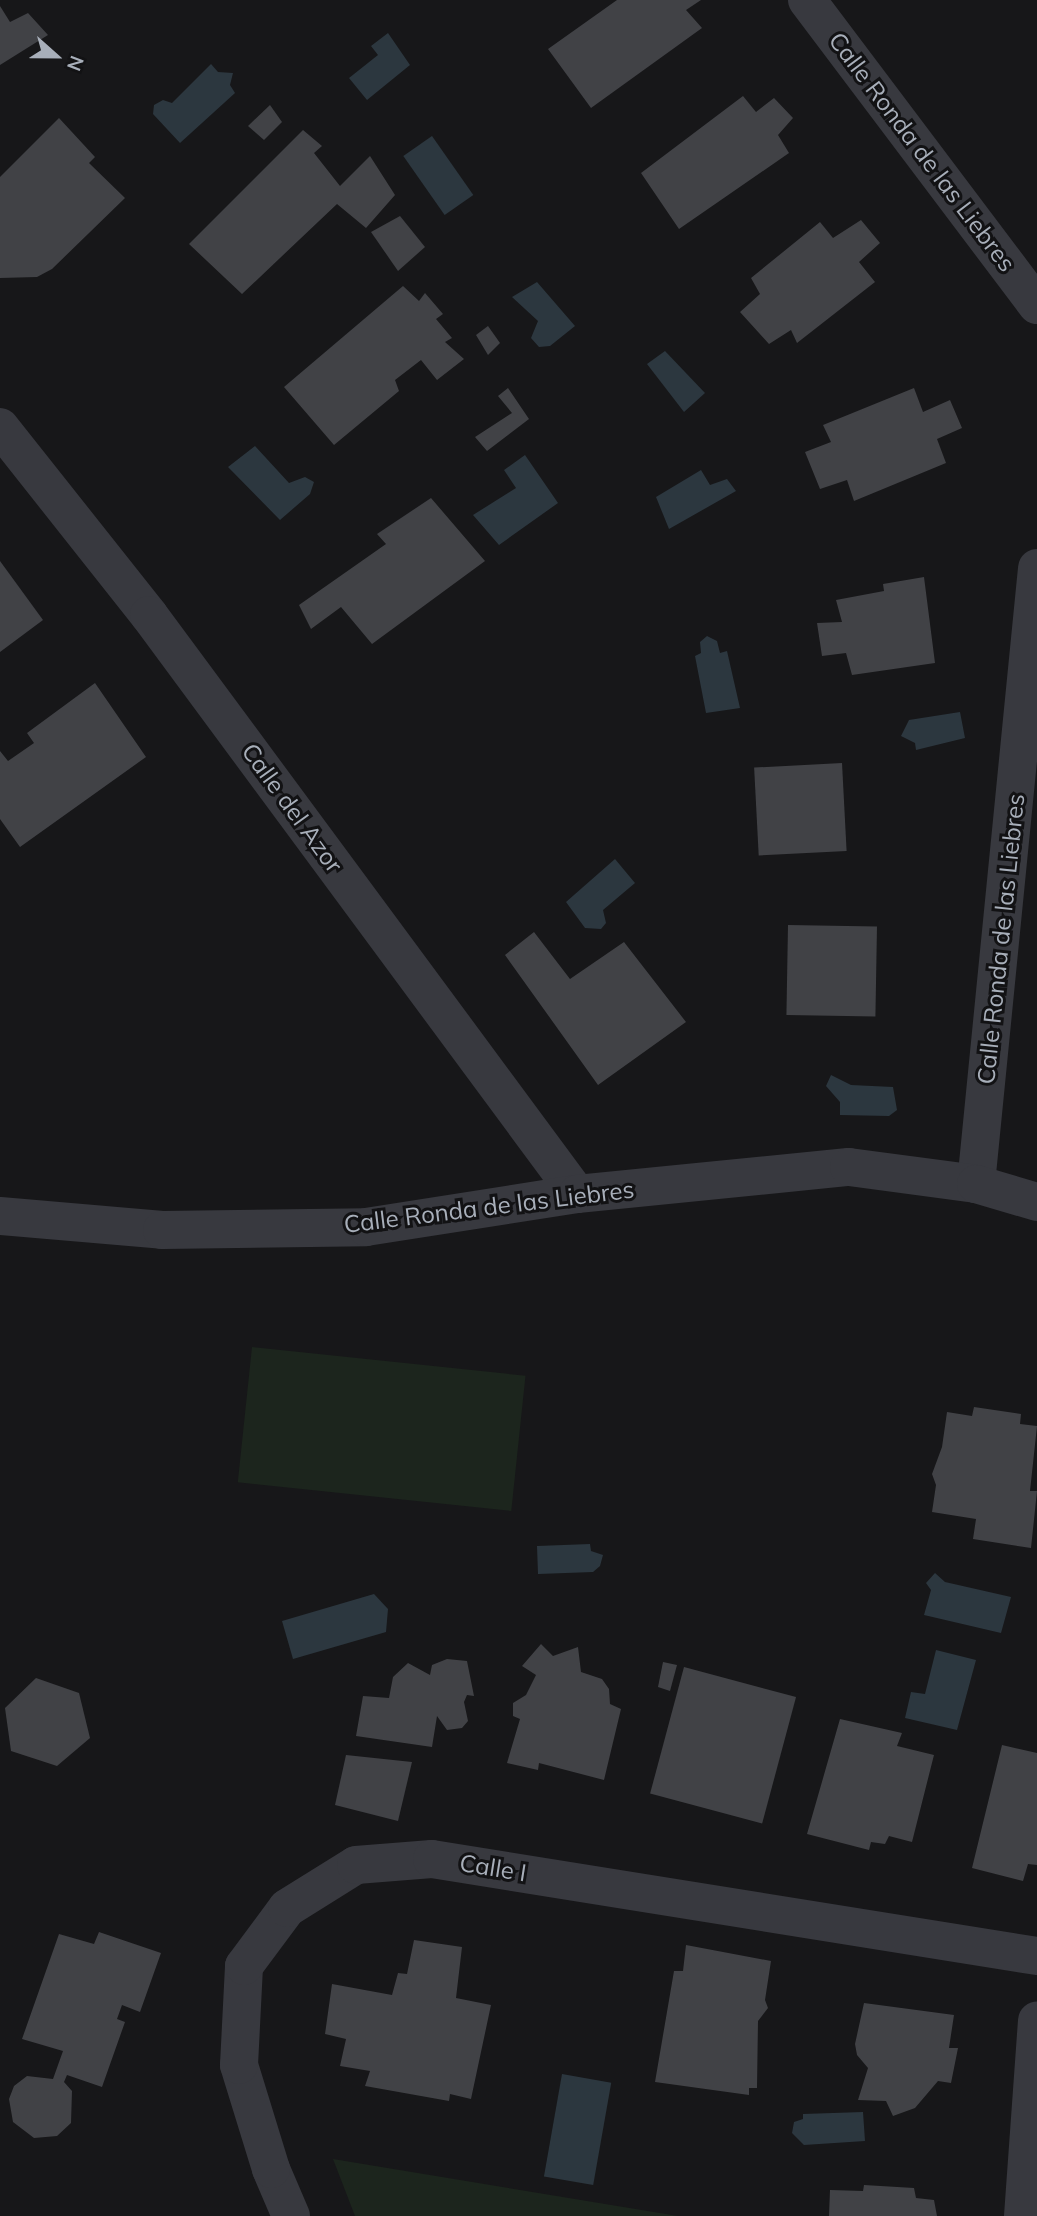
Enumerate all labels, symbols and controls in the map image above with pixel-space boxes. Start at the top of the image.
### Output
north arrow [21,21,91,91]
street label: Calle Ronda de las Liebres [823,27,1021,277]
text: N [62,53,89,75]
street label: Calle del Azor [235,738,349,878]
street label: Calle Ronda de las Liebres [971,792,1031,1086]
street label: Calle Ronda de las Liebres [342,1175,636,1239]
street label: Calle I [457,1849,529,1887]

